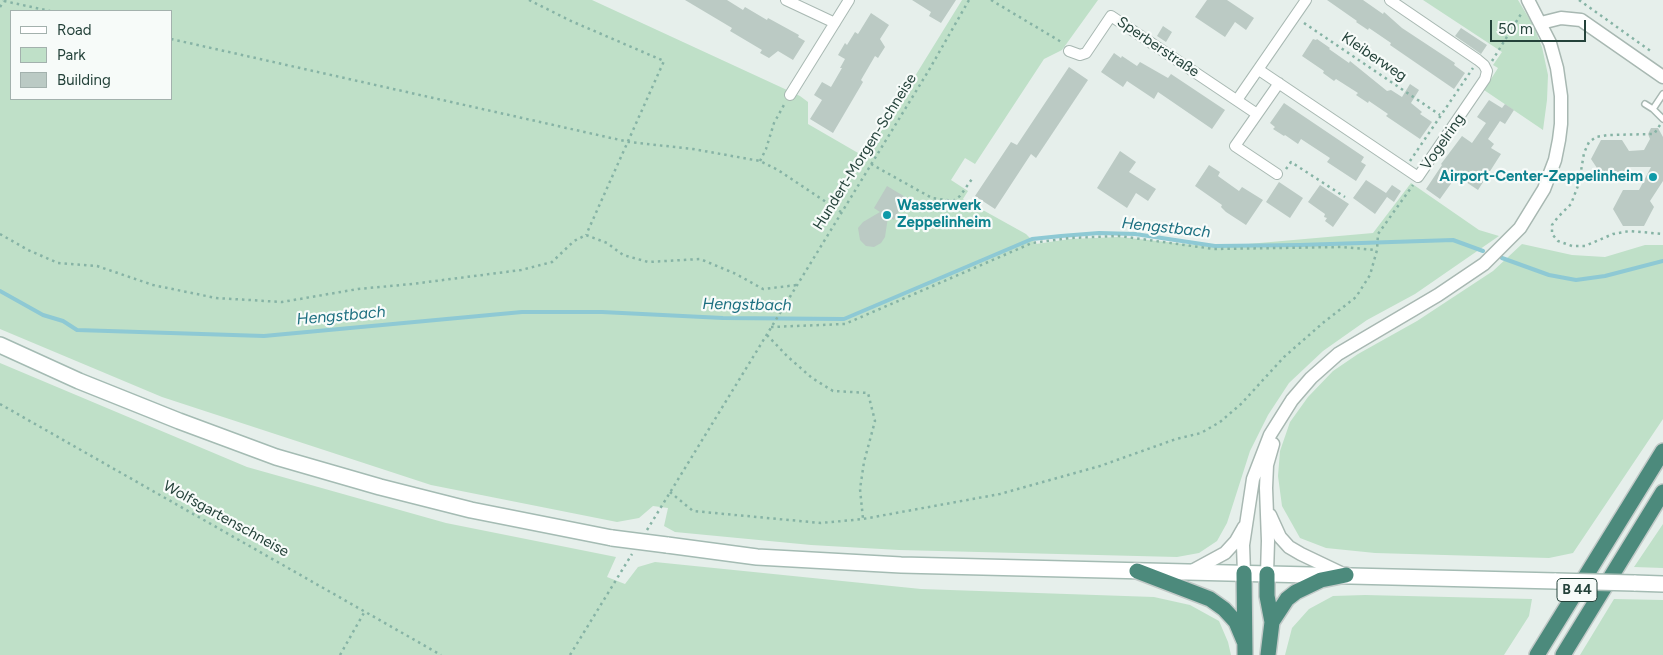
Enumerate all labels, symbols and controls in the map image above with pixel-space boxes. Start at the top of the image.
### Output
legend [10,10,172,100]
scale bar [1493,10,1589,42]
street label: Sperberstraße [1113,13,1203,81]
text: 50 m [1498,20,1533,38]
text: Road [57,21,92,39]
street label: Kleiberweg [1338,29,1410,85]
text: Park [57,46,86,64]
street label: Hundert-Morgen-Schneise [809,70,921,234]
text: Building [57,71,111,89]
street label: Vogelring [1417,110,1469,174]
place label: Airport-Center-Zeppelinheim [1439,168,1643,186]
marker: Airport-Center-Zeppelinheim [1647,171,1659,183]
place label: Wasserwerk Zeppelinheim [897,197,991,232]
marker: Wasserwerk Zeppelinheim [881,209,893,221]
water label: Hengstbach [1121,214,1211,242]
water label: Hengstbach [702,295,792,315]
water label: Hengstbach [296,303,386,329]
street label: Wolfsgartenschneise [160,477,292,561]
road number: B 44 [1557,578,1597,602]

